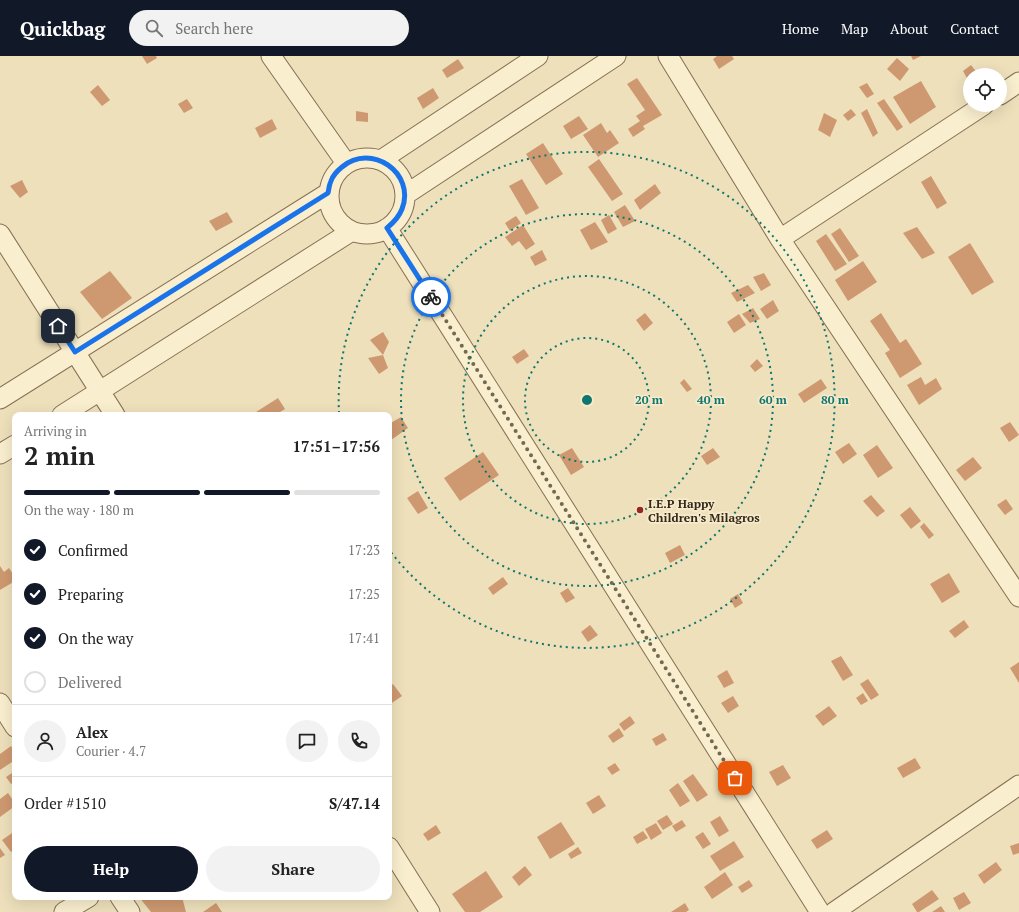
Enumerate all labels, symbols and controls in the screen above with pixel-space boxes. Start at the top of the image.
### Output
search box [129,10,409,46]
text: Quickbag [20,16,105,41]
icon: search [143,17,165,39]
text: Search here [175,18,253,38]
text: Home [782,19,819,38]
text: Map [841,19,868,38]
text: About [890,19,928,38]
text: Contact [950,19,999,38]
map controls [963,68,1007,112]
button: locate [963,68,1007,112]
courier [411,277,451,317]
icon: bike [420,286,442,308]
pin [41,309,75,343]
icon: home [47,315,69,337]
text: 20 m [635,392,663,407]
text: 40 m [697,392,725,407]
text: 60 m [759,392,787,407]
text: 80 m [821,392,849,407]
centre of rings [580,393,594,407]
text: Arriving in [24,422,87,440]
text: 17:51–17:56 [293,436,380,456]
text: 2 min [24,438,95,472]
place label: I.E.P Happy Children's Milagros [648,496,760,525]
text: On the way · 180 m [24,501,134,519]
marker: I.E.P Happy Children's Milagros [635,505,645,515]
icon: check [24,539,46,561]
text: Confirmed [58,540,128,560]
text: 17:23 [348,541,380,559]
icon: check [24,583,46,605]
text: Preparing [58,584,123,604]
text: 17:25 [348,585,380,603]
icon: check [24,627,46,649]
text: On the way [58,628,133,648]
text: 17:41 [348,629,380,647]
text: Delivered [58,672,122,692]
button: person [24,720,66,762]
button: chat [286,720,328,762]
button: phone [338,720,380,762]
text: Alex [76,722,108,742]
text: Courier · 4.7 [76,742,146,760]
pin [718,761,752,795]
icon: bag [724,767,746,789]
text: Order #1510 [24,793,106,813]
text: S/47.14 [329,793,380,813]
button: Help [24,846,198,892]
button: Share [206,846,380,892]

